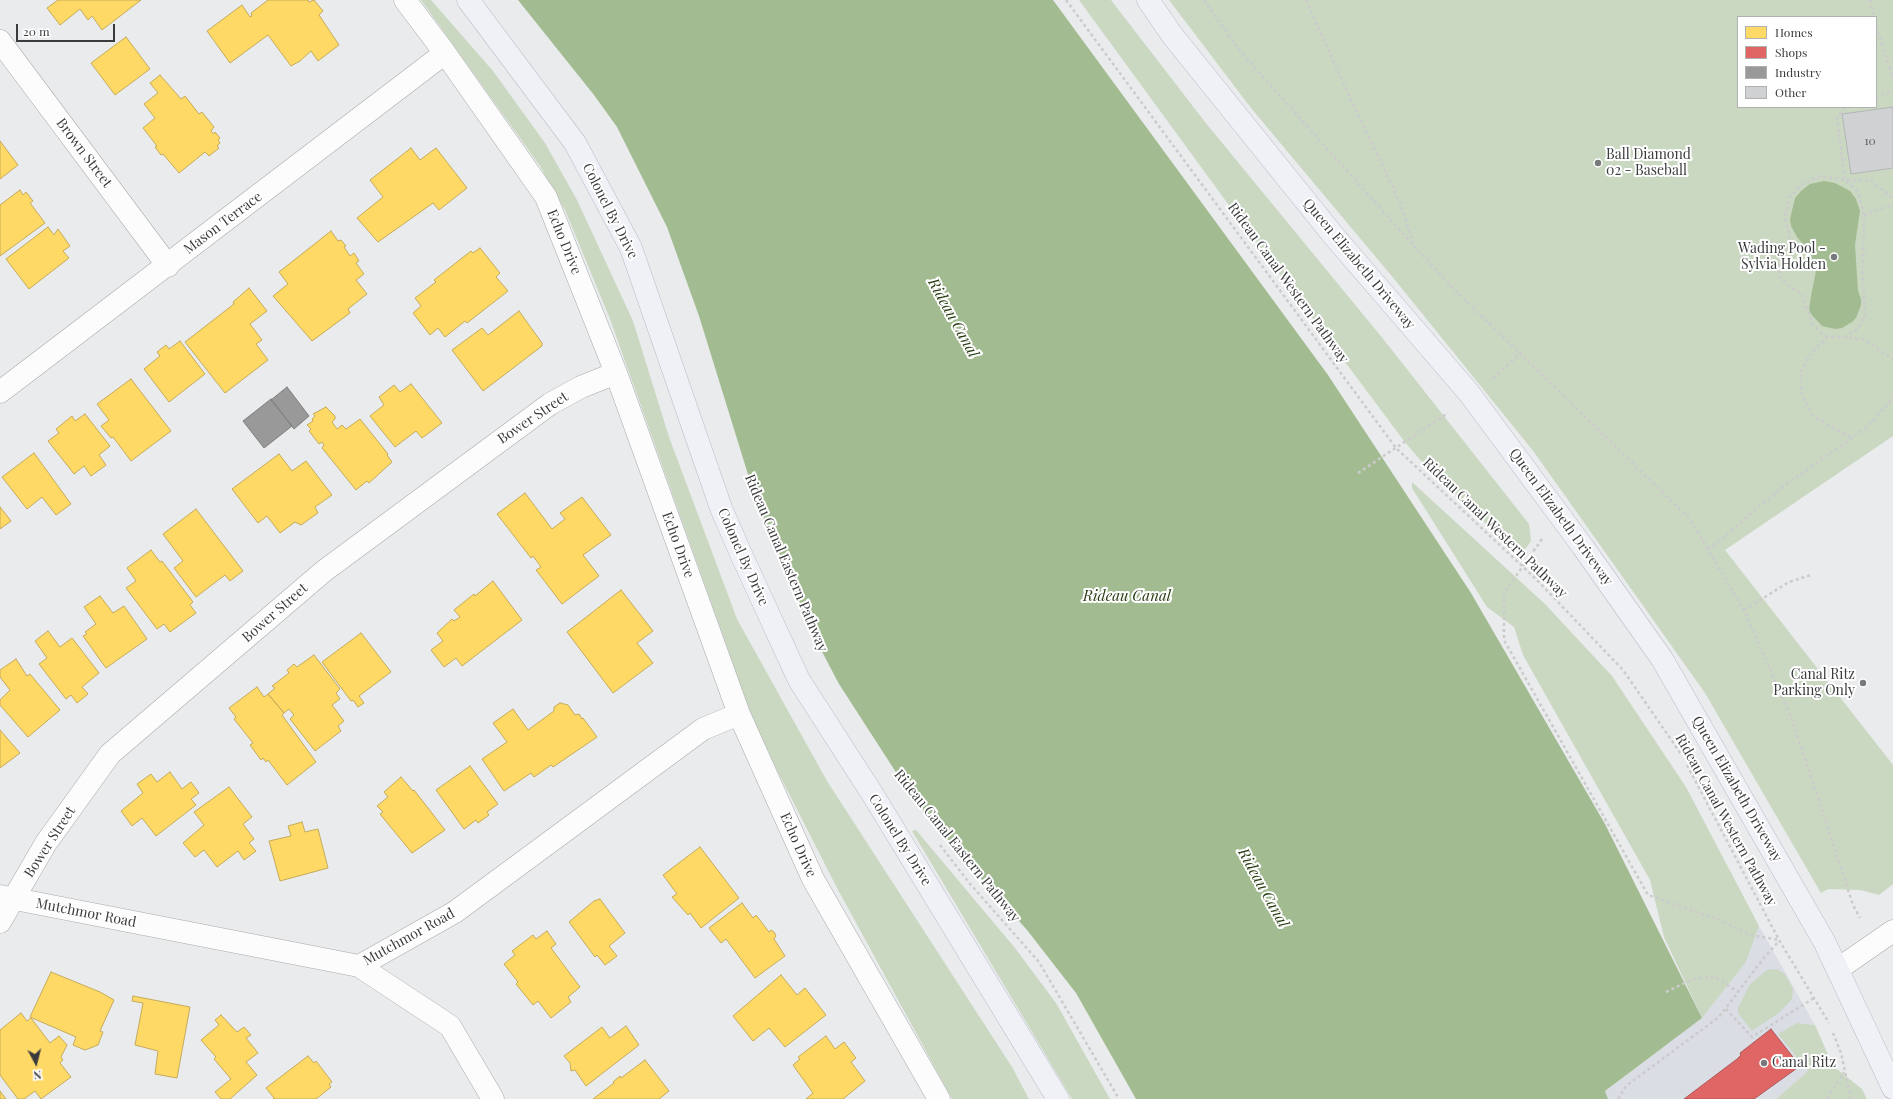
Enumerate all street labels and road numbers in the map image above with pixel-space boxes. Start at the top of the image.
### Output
street label: Brown Street [52,115,116,191]
street label: Colonel By Drive [579,160,641,262]
street label: Mason Terrace [181,188,265,258]
street label: Queen Elizabeth Driveway [1299,195,1419,333]
street label: Rideau Canal Western Pathway [1224,199,1352,367]
street label: Echo Drive [543,207,585,277]
street label: Bower Street [495,388,571,448]
street label: Queen Elizabeth Driveway [1506,445,1616,589]
street label: Rideau Canal Western Pathway [1419,454,1571,602]
street label: Rideau Canal Eastern Pathway [741,472,831,654]
street label: Colonel By Drive [714,506,772,608]
street label: Echo Drive [658,510,698,580]
street label: Bower Street [239,580,311,646]
street label: Queen Elizabeth Driveway [1688,713,1786,865]
street label: Rideau Canal Western Pathway [1672,731,1780,909]
street label: Rideau Canal Eastern Pathway [890,766,1024,926]
street label: Colonel By Drive [865,791,935,889]
street label: Bower Street [21,803,79,881]
street label: Echo Drive [776,810,820,880]
street label: Mutchmor Road [34,895,138,931]
street label: Mutchmor Road [360,905,458,969]

